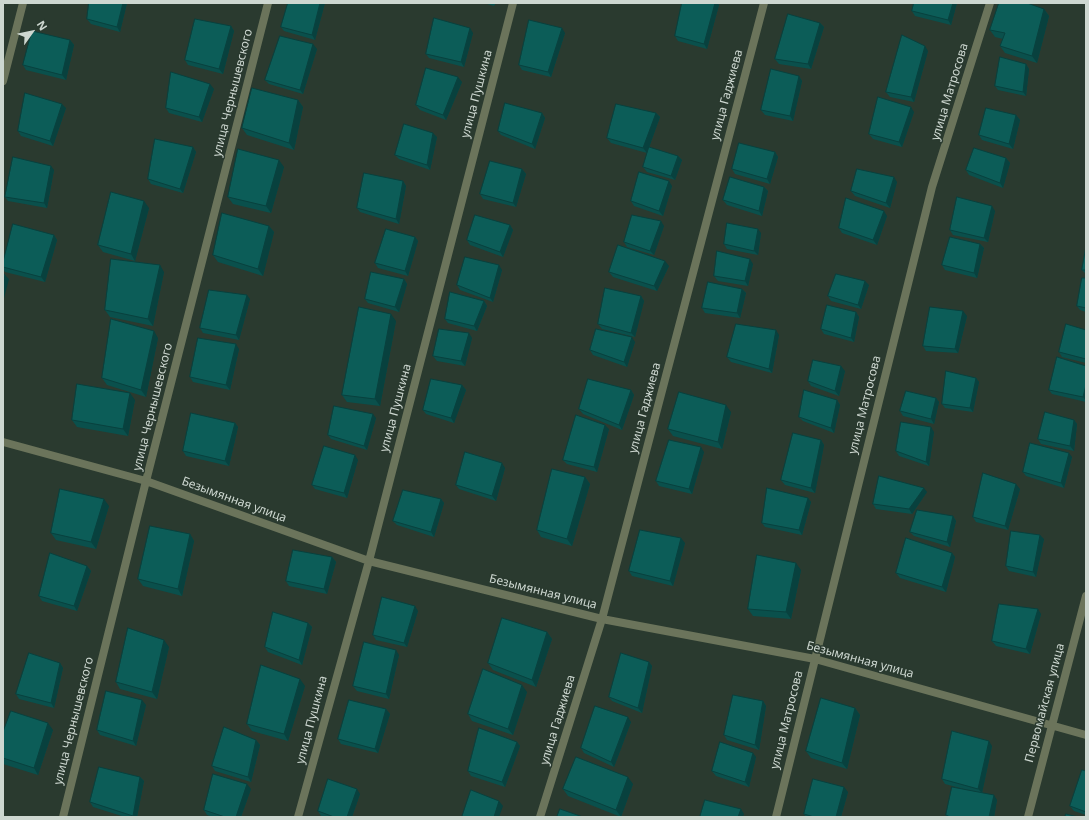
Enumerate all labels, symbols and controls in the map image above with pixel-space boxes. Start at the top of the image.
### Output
north arrow [12,12,52,52]
text: N [34,17,51,33]
street label: улица Чернышевского [210,28,256,158]
street label: улица Матросова [928,42,972,142]
street label: улица Пушкина [458,48,496,140]
street label: улица Гаджиева [708,48,746,142]
street label: улица Чернышевского [130,342,176,472]
street label: улица Матросова [846,354,884,456]
street label: улица Гаджиева [626,361,664,455]
street label: улица Пушкина [377,362,415,454]
street label: Безымянная улица [180,474,288,526]
street label: Безымянная улица [488,572,598,612]
street label: Безымянная улица [805,639,915,681]
street label: Первомайская улица [1022,642,1068,764]
street label: улица Чернышевского [51,656,97,786]
street label: улица Матросова [768,669,806,771]
street label: улица Гаджиева [537,673,579,767]
street label: улица Пушкина [293,674,331,766]

